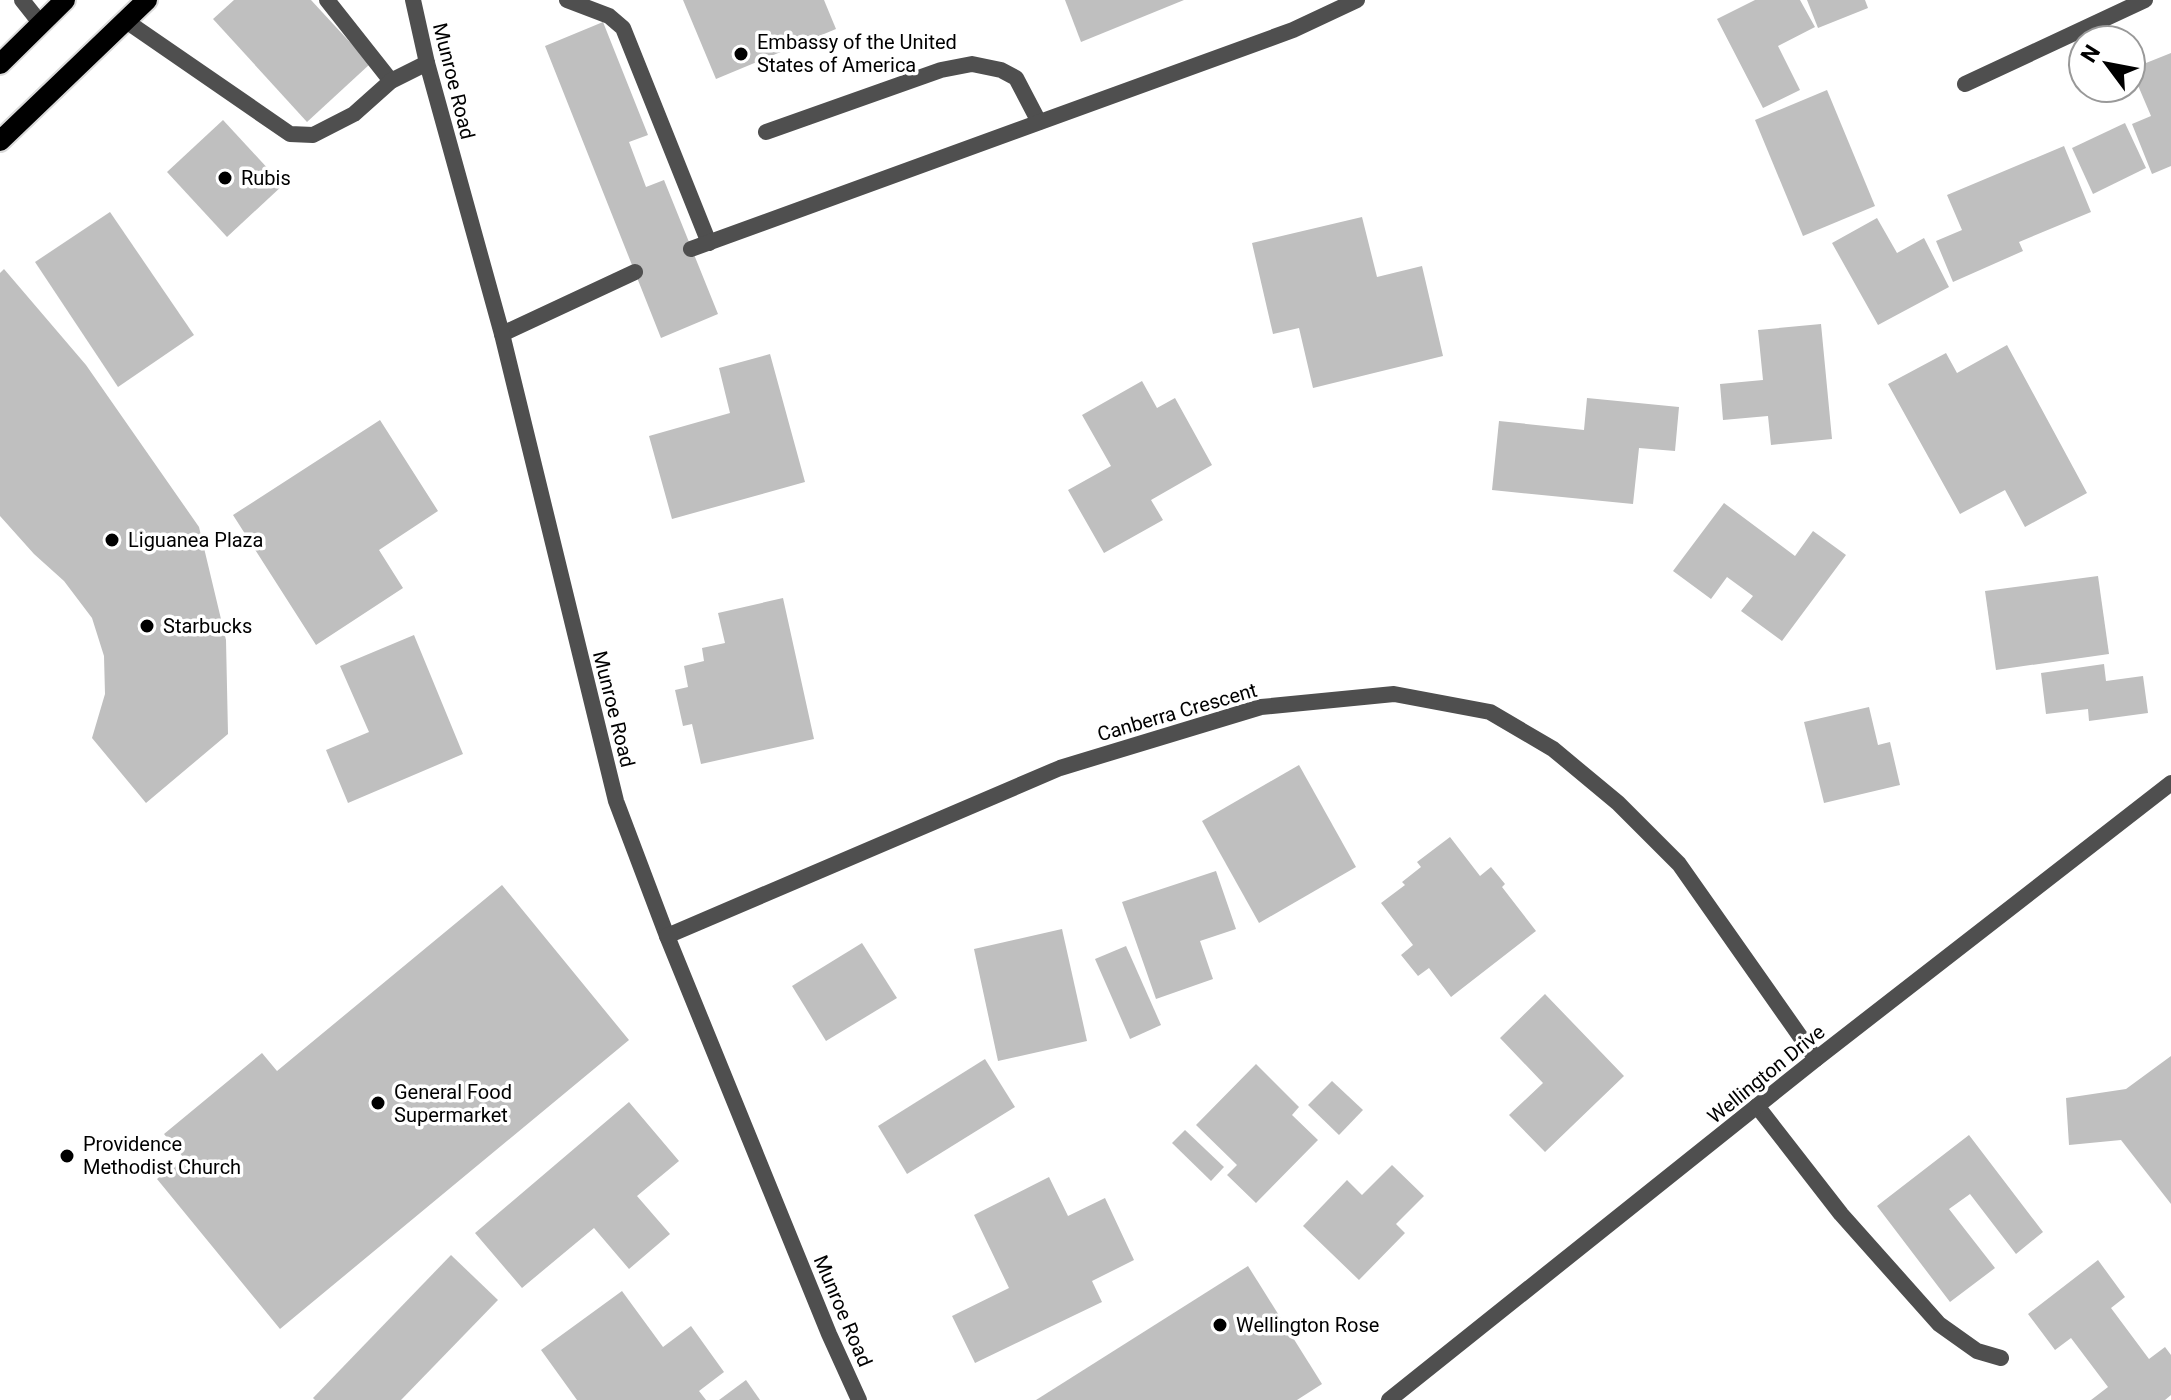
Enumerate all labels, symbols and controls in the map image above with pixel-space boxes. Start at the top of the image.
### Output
street label: Munroe Road [428,20,480,142]
north arrow [2067,24,2147,104]
place label: Embassy of the United States of America [757,30,957,77]
text: N [2076,40,2105,67]
marker: Embassy of the United States of America [732,45,750,63]
place label: Rubis [241,166,291,190]
marker: Rubis [216,169,234,187]
place label: Liguanea Plaza [128,528,263,552]
marker: Liguanea Plaza [103,531,121,549]
place label: Starbucks [163,614,252,638]
marker: Starbucks [138,617,156,635]
street label: Munroe Road [588,648,640,770]
street label: Canberra Crescent [1094,678,1260,746]
street label: Wellington Drive [1703,1019,1829,1129]
place label: General Food Supermarket [394,1080,512,1127]
marker: General Food Supermarket [369,1094,387,1112]
place label: Providence Methodist Church [83,1132,241,1179]
marker: Providence Methodist Church [58,1147,76,1165]
street label: Munroe Road [809,1252,877,1370]
place label: Wellington Rose [1236,1313,1379,1337]
marker: Wellington Rose [1211,1316,1229,1334]

